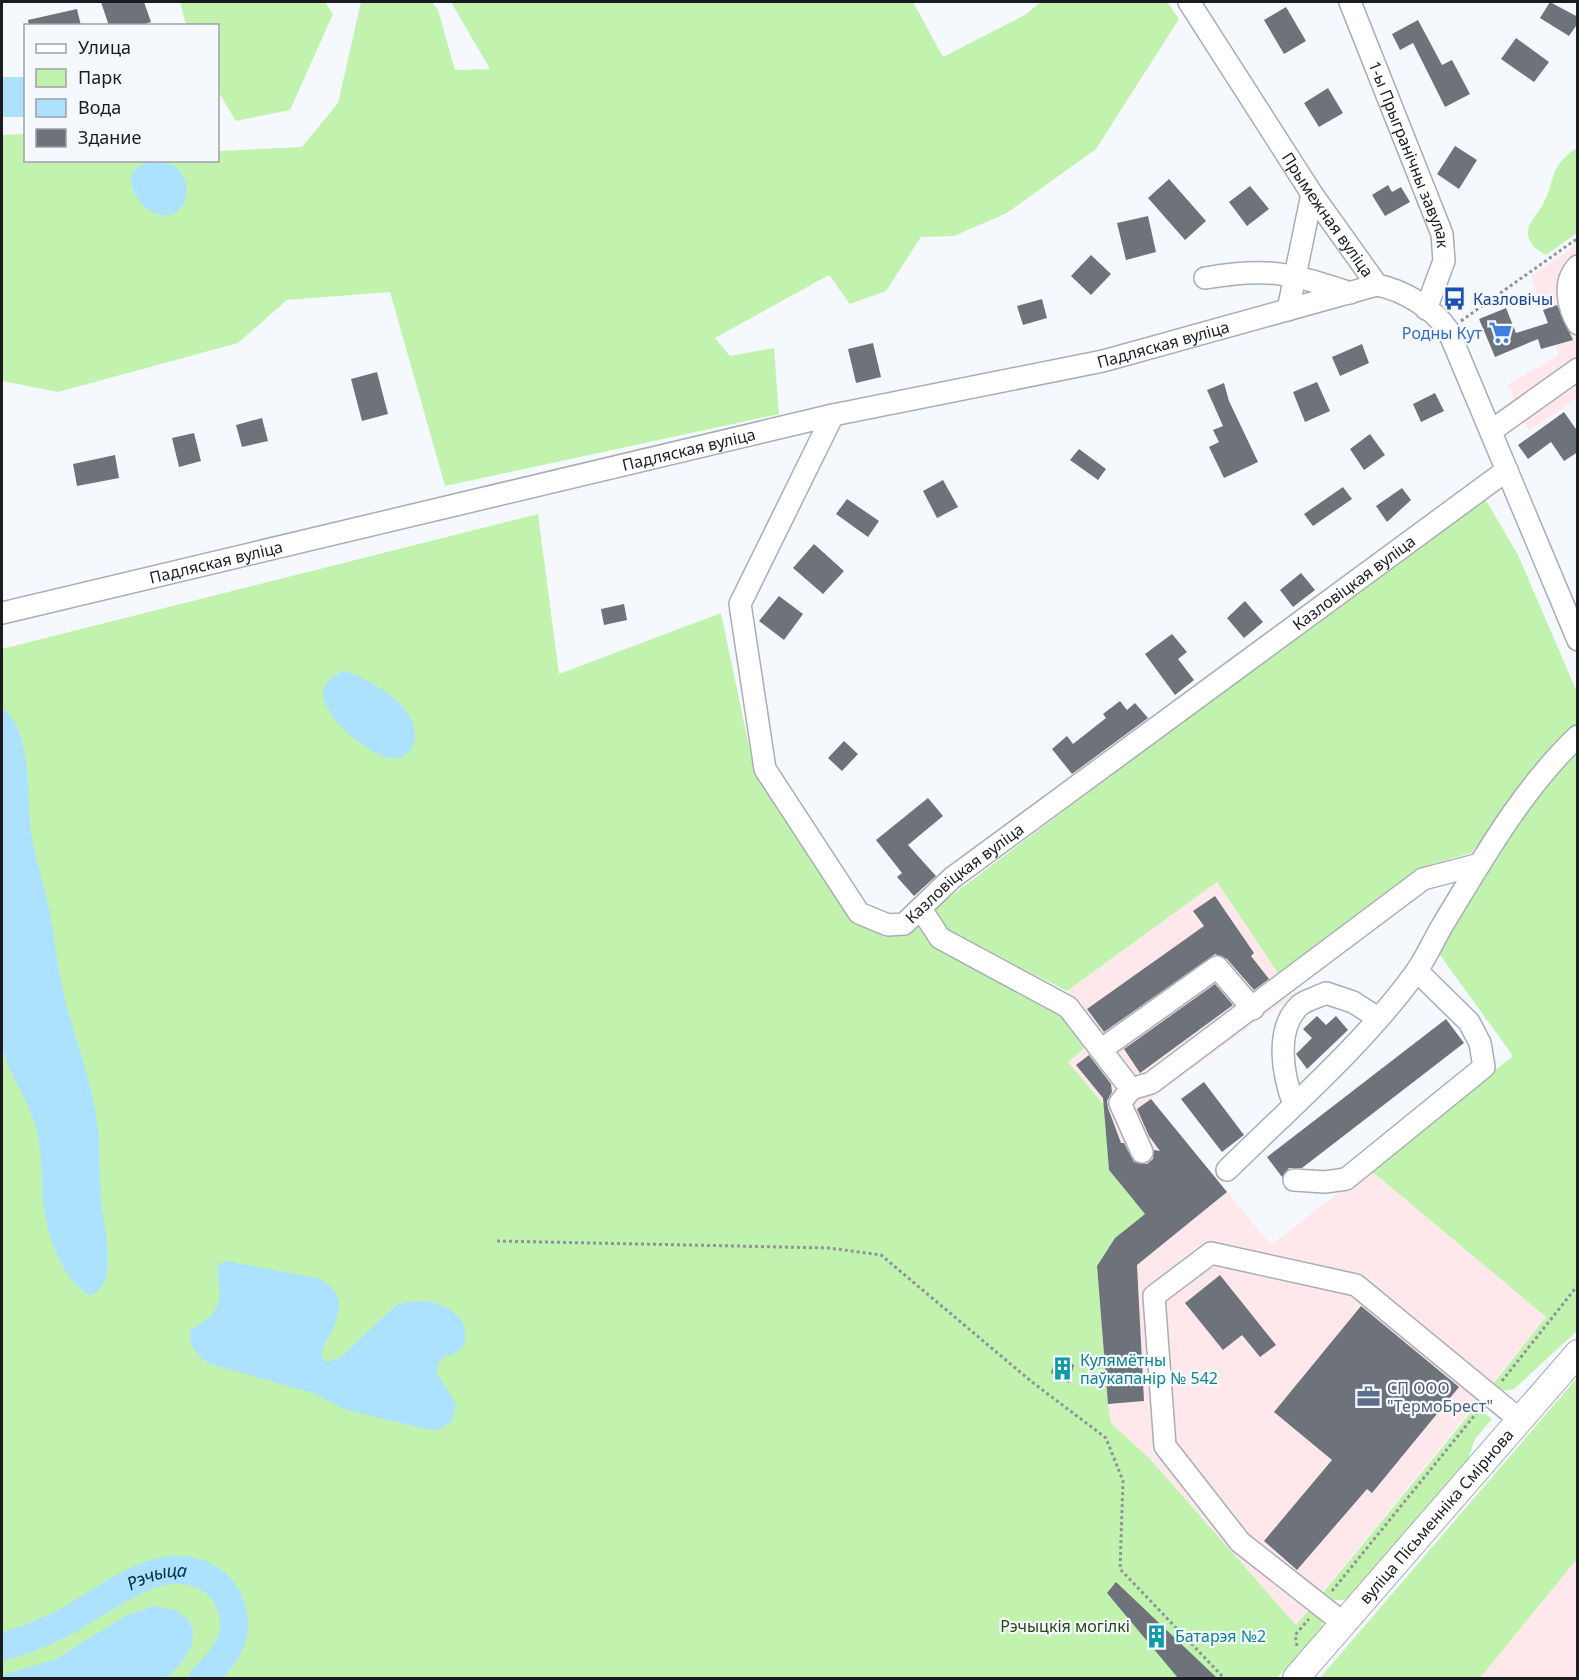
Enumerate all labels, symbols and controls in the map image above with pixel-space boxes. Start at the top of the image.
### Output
legend [24,24,219,162]
text: Улица [78,35,131,59]
street label: 1-ы Прыгранічны завулак [1364,58,1454,249]
text: Парк [78,65,122,89]
text: Вода [78,95,121,119]
text: Здание [78,125,142,149]
street label: Прымежная вуліца [1277,148,1379,281]
bus stop icon: Казловічы [1442,286,1468,312]
place label: Казловічы [1473,288,1553,310]
street label: Падляская вуліца [1095,316,1232,373]
supermarket icon: Родны Кут [1487,320,1513,346]
place label: Родны Кут [1402,322,1483,344]
street label: Падляская вуліца [620,423,758,476]
street label: Казловіцкая вуліца [1288,530,1420,635]
street label: Падляская вуліца [147,536,285,589]
street label: Казловіцкая вуліца [900,818,1028,928]
place label: Кулямётны паўкапанір № 542 [1080,1349,1218,1389]
building icon: Кулямётны паўкапанір № 542 [1049,1356,1075,1382]
place label: СП ООО "ТермоБрест" [1387,1377,1493,1417]
office icon: СП ООО "ТермоБрест" [1356,1384,1382,1410]
street label: вуліца Пісьменніка Смірнова [1354,1424,1518,1609]
water label: Рэчыца [122,1558,188,1595]
park label: Рэчыцкія могілкі [1000,1615,1130,1637]
building icon: Батарэя №2 [1144,1623,1170,1649]
place label: Батарэя №2 [1175,1625,1266,1647]

